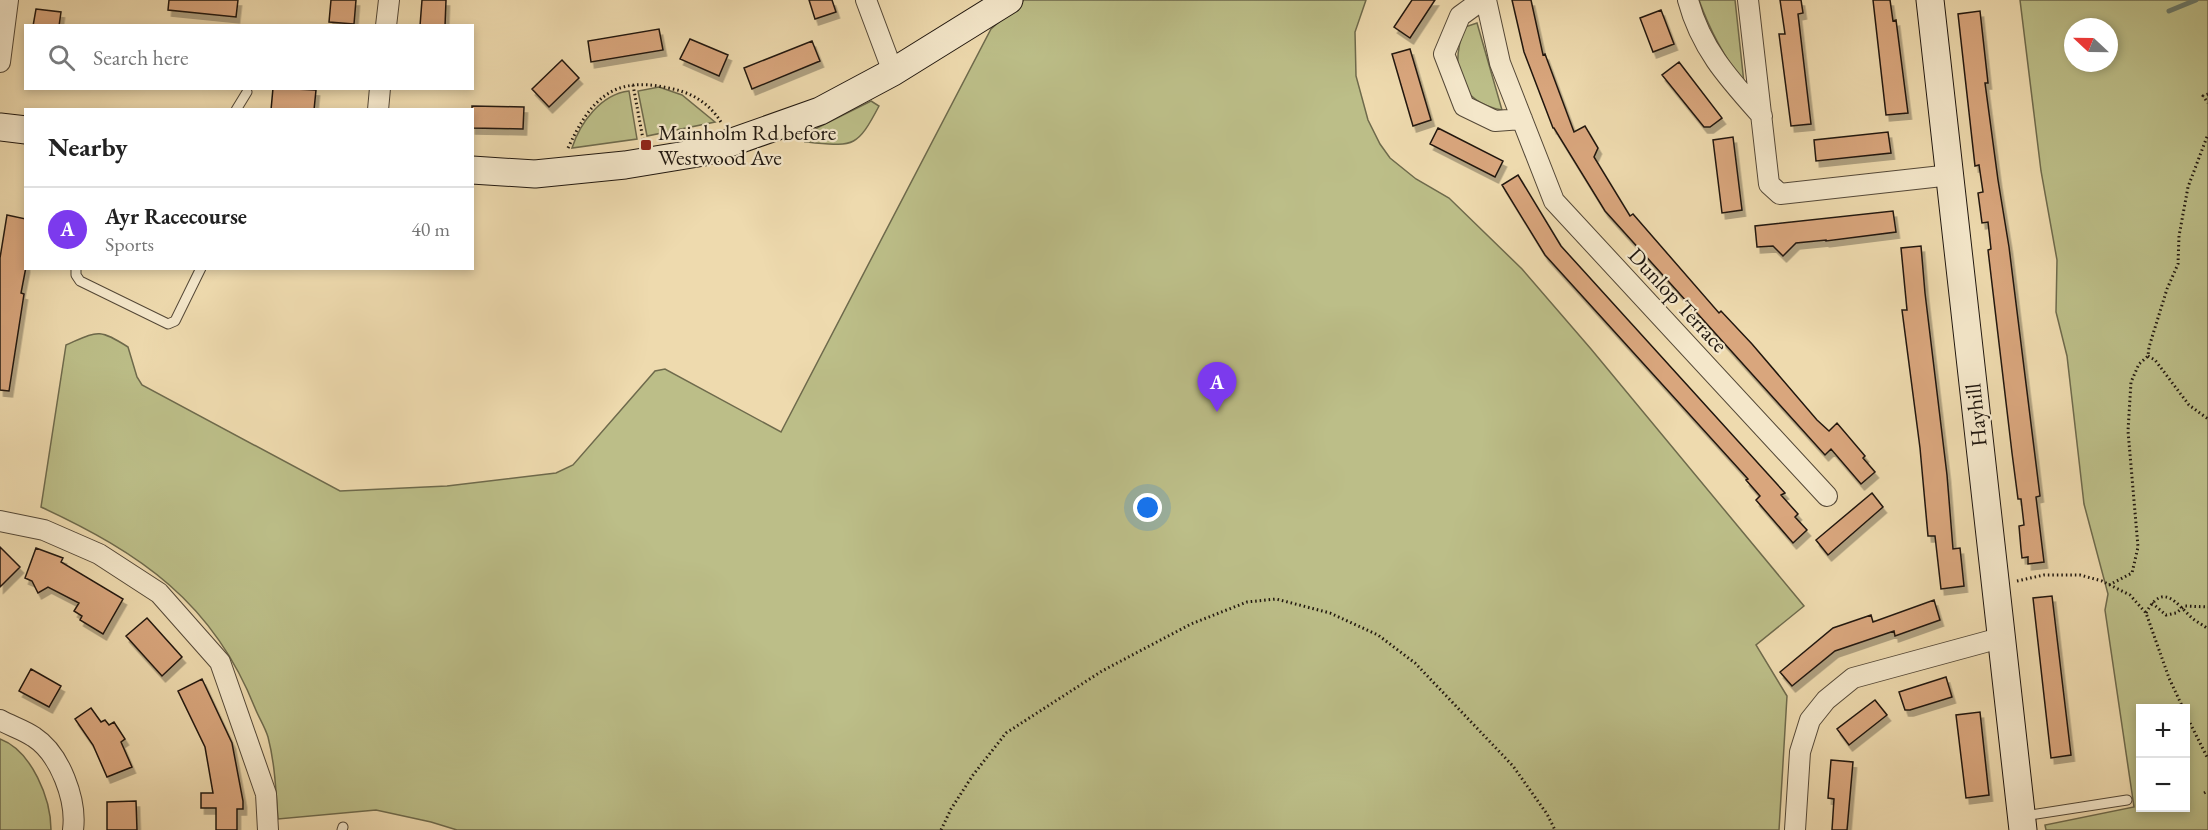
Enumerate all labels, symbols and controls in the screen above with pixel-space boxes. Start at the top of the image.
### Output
north arrow [2064,18,2118,72]
search box [24,24,474,90]
icon: search [45,41,78,74]
text: Search here [93,43,188,72]
place label: Mainholm Rd before Westwood Ave [658,118,837,172]
text: Nearby [48,130,128,164]
marker: Mainholm Rd before Westwood Ave [639,138,653,152]
text: Ayr Racecourse [105,202,247,231]
text: A [60,216,75,242]
text: 40 m [411,216,450,242]
text: Sports [105,231,154,257]
street label: Dunlop Terrace [1622,241,1734,359]
pin: A [1198,362,1236,412]
street label: Hayhill [1958,382,1994,448]
your location [1133,493,1162,522]
map controls [2136,704,2190,812]
button: + [2136,704,2190,758]
button: − [2136,758,2190,812]

